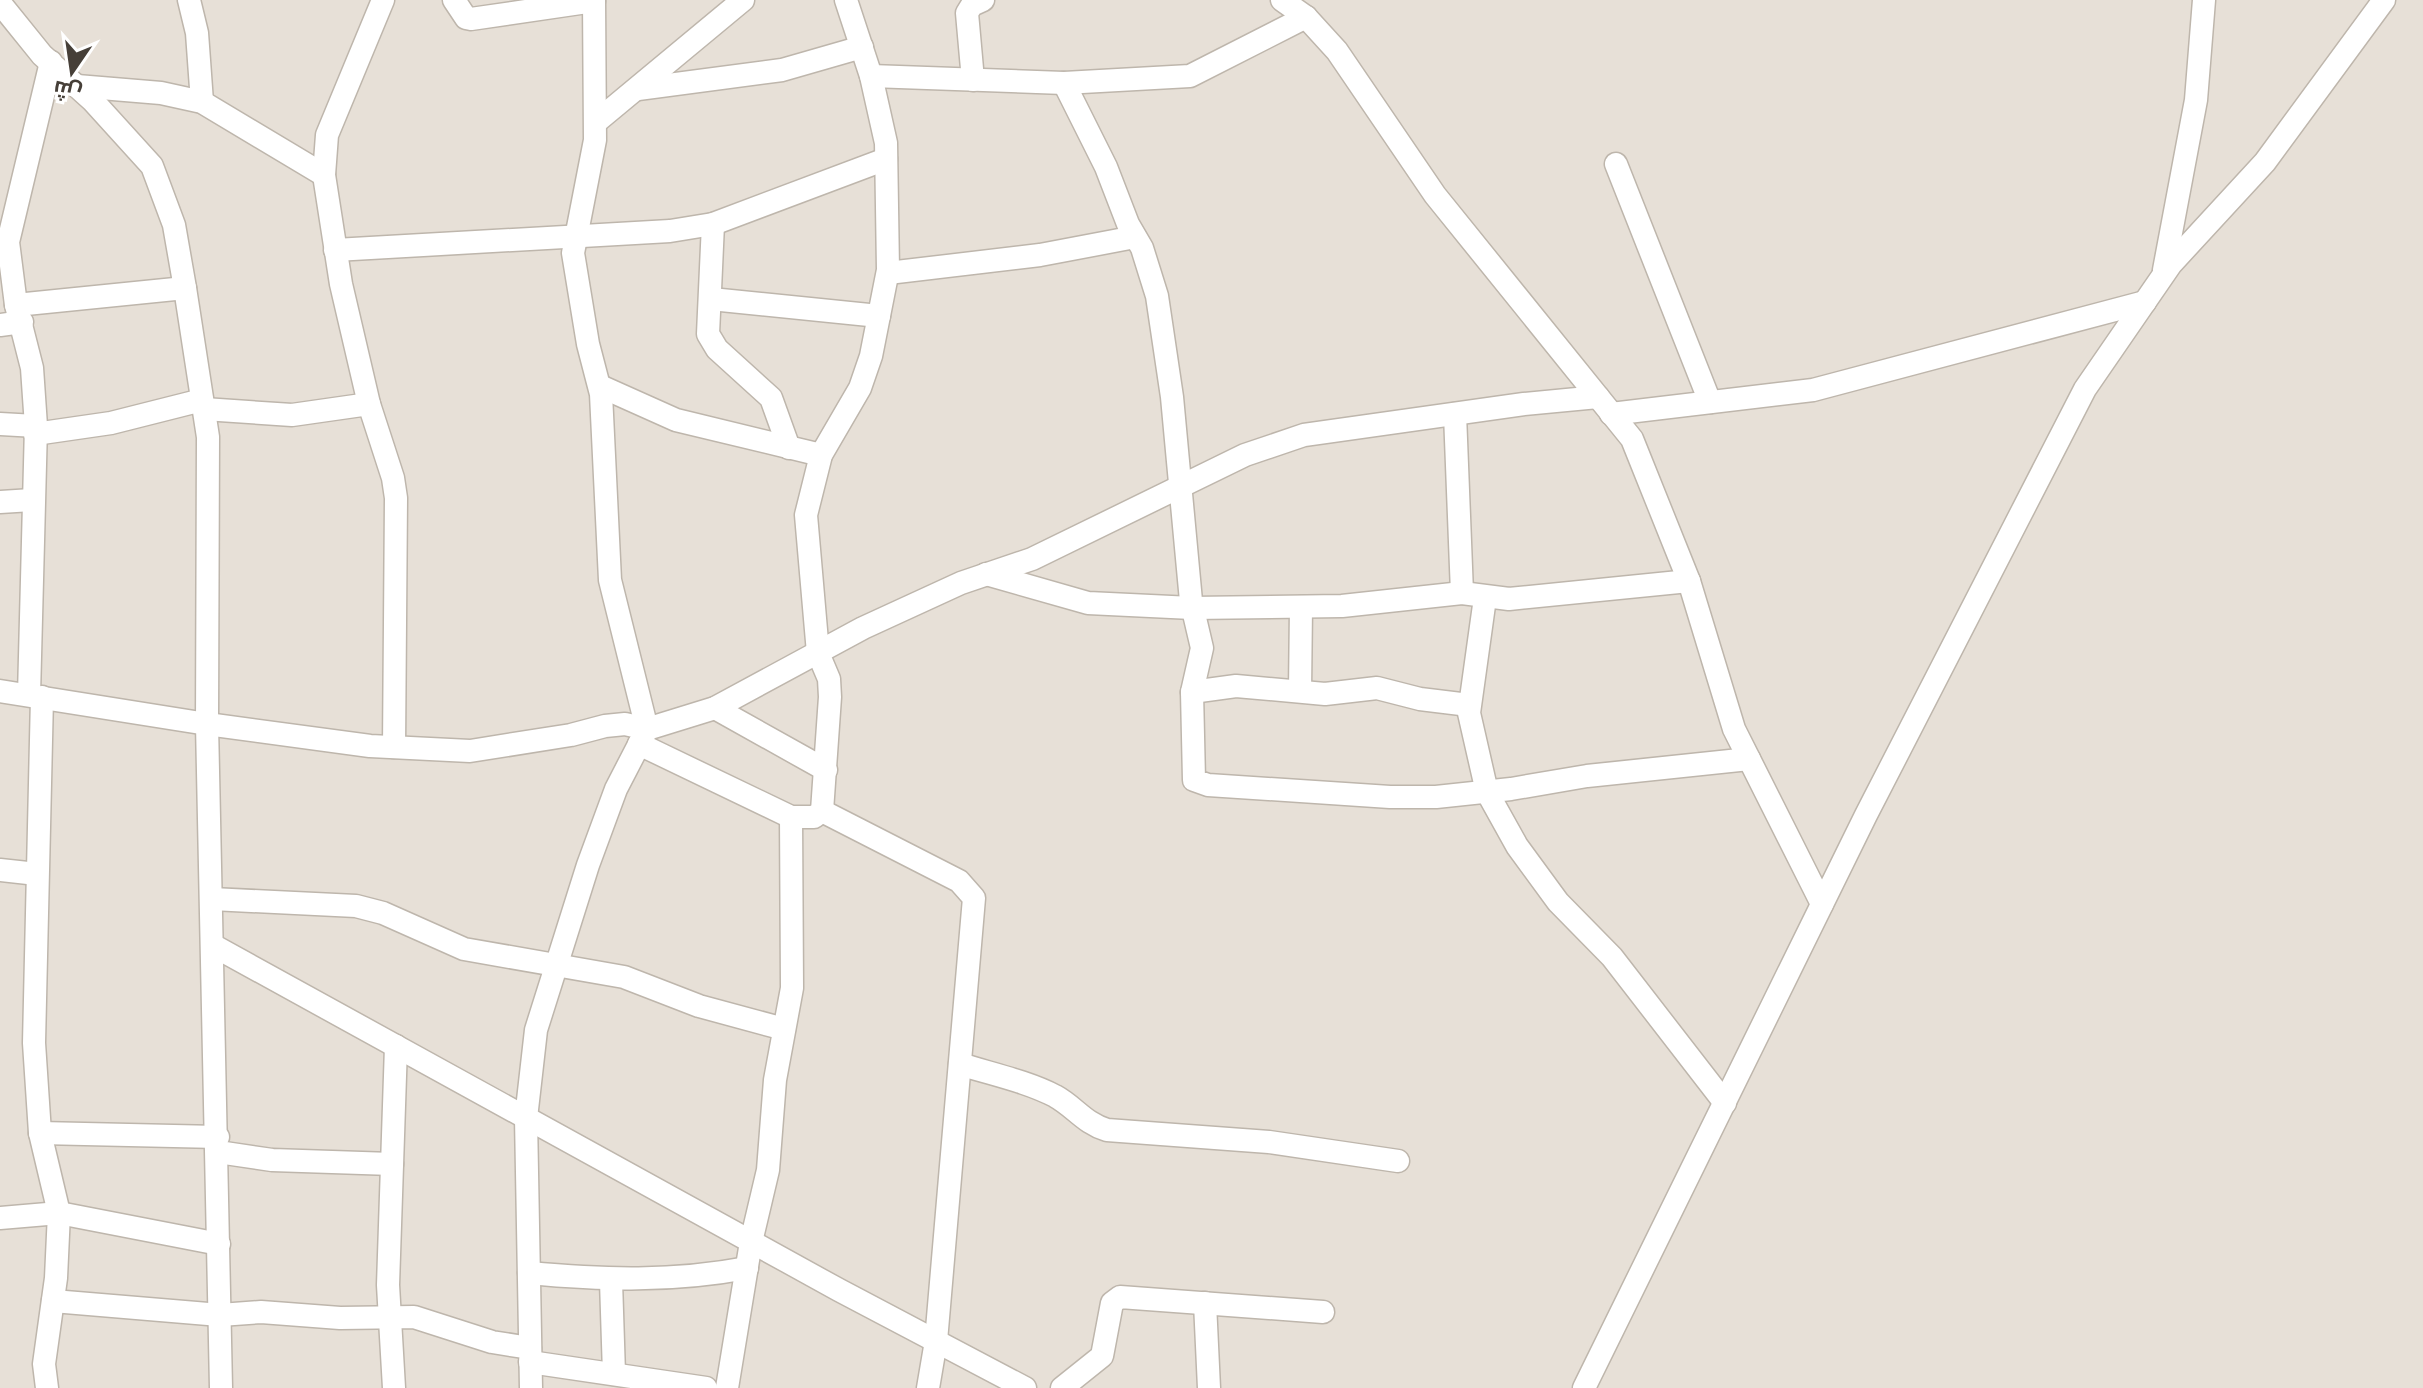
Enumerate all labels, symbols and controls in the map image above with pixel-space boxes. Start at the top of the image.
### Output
north arrow [32,32,112,112]
text: ش [51,75,84,108]

